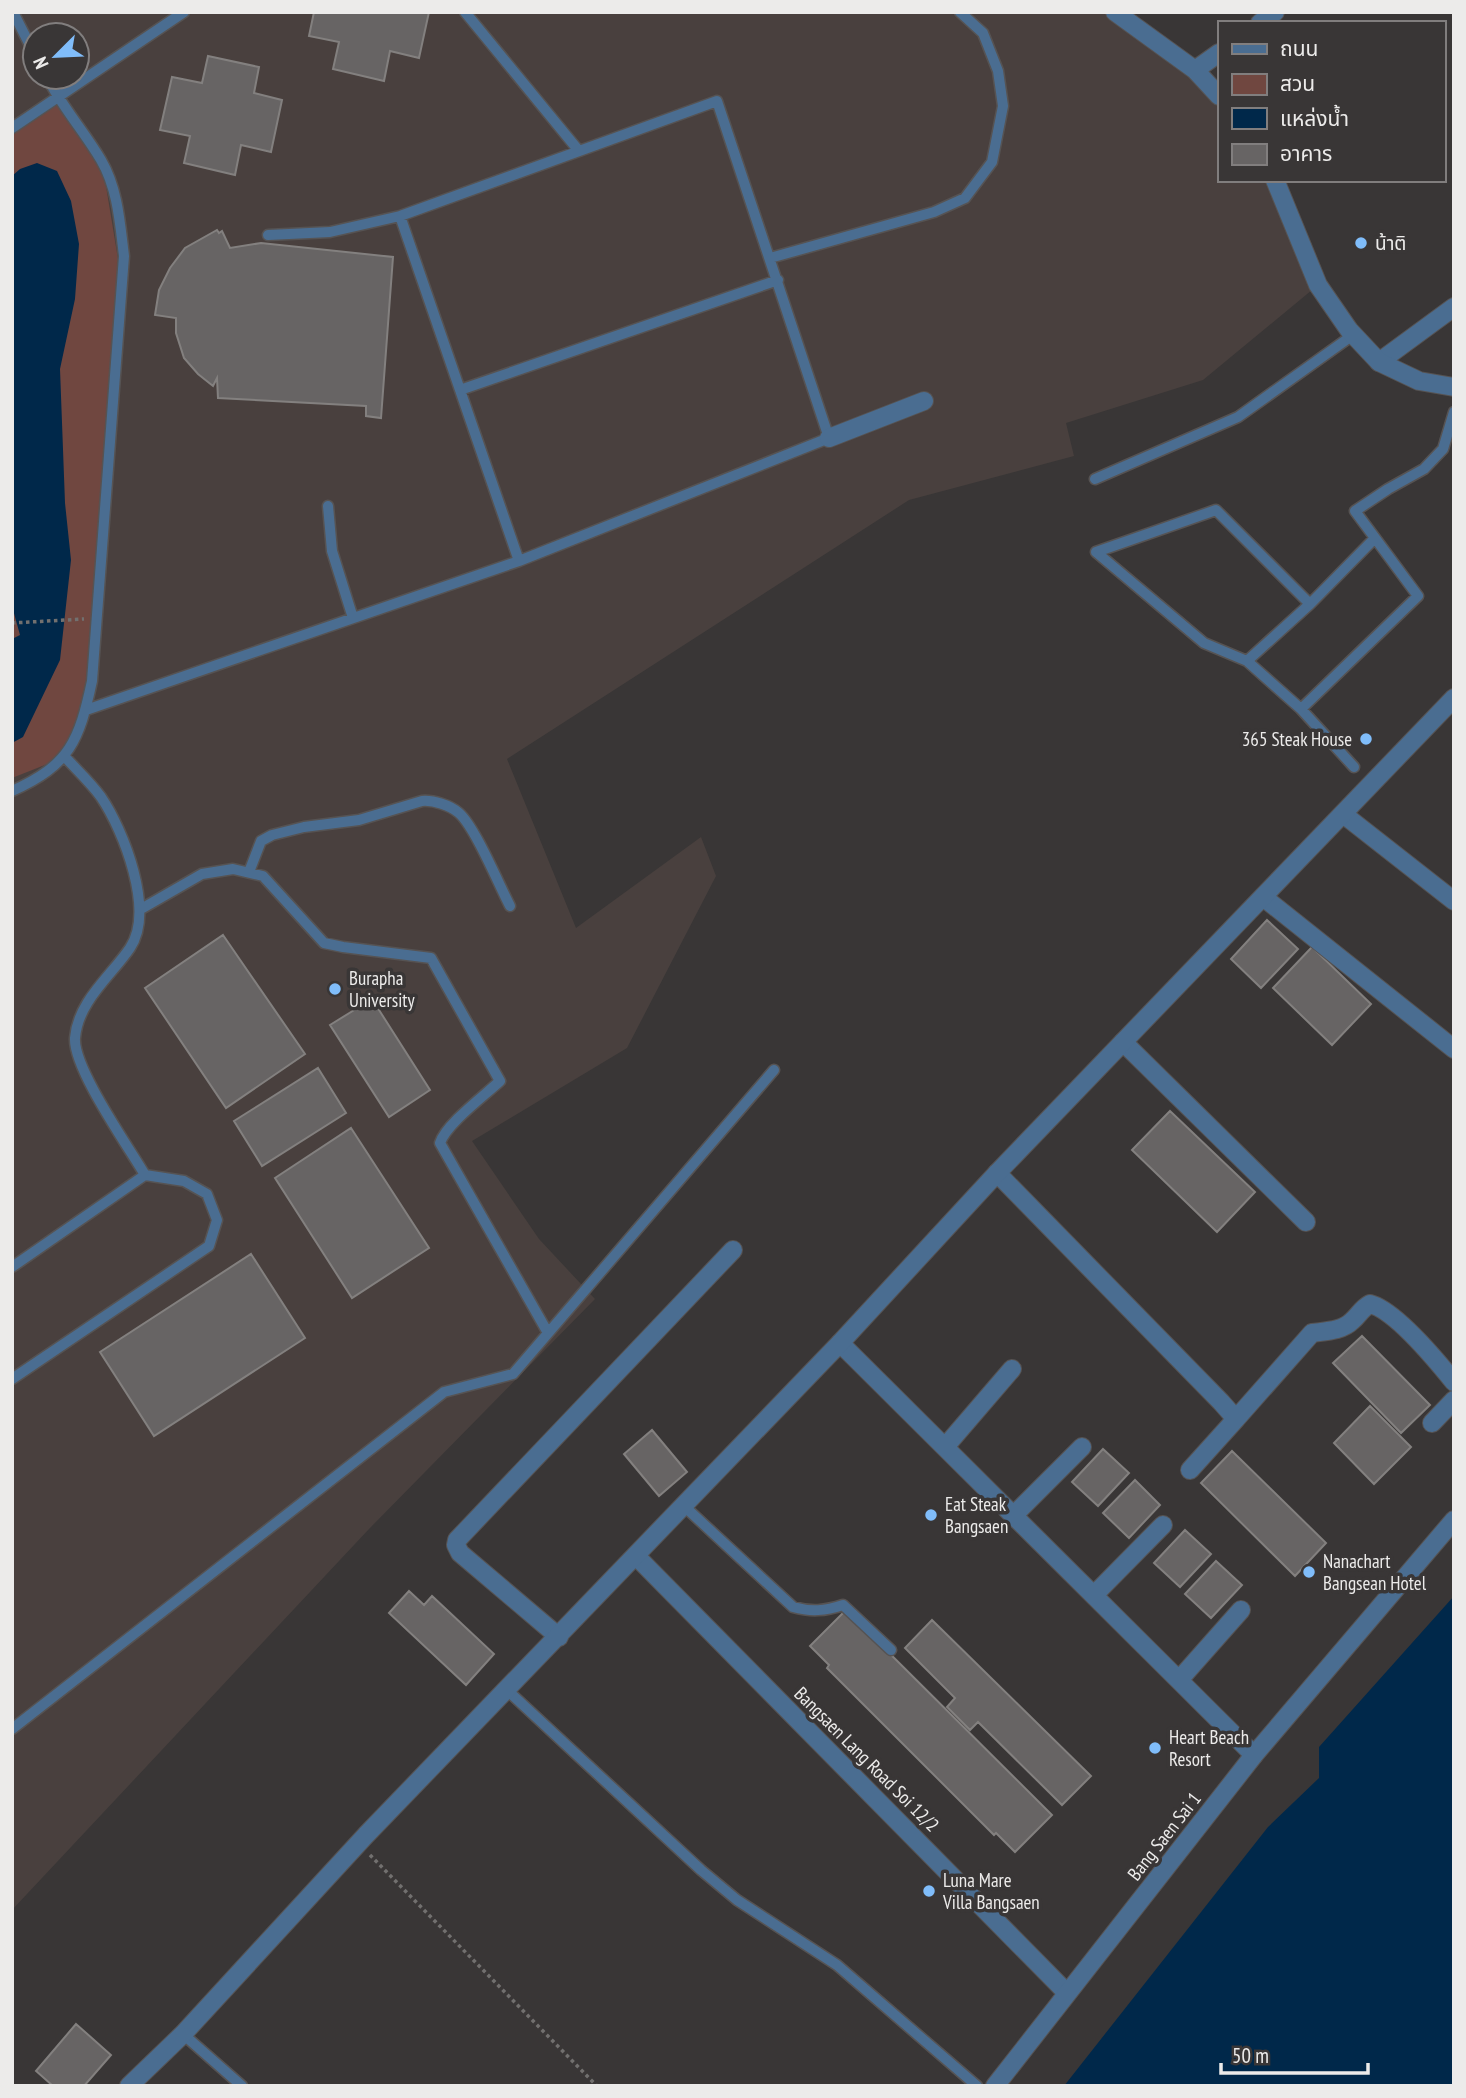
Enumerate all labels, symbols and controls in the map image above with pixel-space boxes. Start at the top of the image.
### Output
north arrow [21,21,91,91]
legend [1218,21,1445,182]
text: ถนน [1280,35,1318,62]
text: N [27,53,54,72]
text: สวน [1280,70,1315,97]
text: แหล่งน้ำ [1280,104,1349,132]
text: อาคาร [1280,140,1332,167]
place label: น้าติ [1375,231,1406,255]
marker: น้าติ [1353,235,1369,251]
place label: 365 Steak House [1242,727,1352,751]
marker: 365 Steak House [1358,731,1374,747]
place label: Burapha University [349,966,415,1012]
marker: Burapha University [327,981,343,997]
place label: Eat Steak Bangsaen [945,1492,1008,1538]
marker: Eat Steak Bangsaen [923,1507,939,1523]
place label: Nanachart Bangsean Hotel [1323,1549,1427,1595]
marker: Nanachart Bangsean Hotel [1301,1564,1317,1580]
street label: Bangsaen Lang Road Soi 12/2 [789,1681,945,1837]
place label: Heart Beach Resort [1169,1725,1249,1771]
marker: Heart Beach Resort [1147,1740,1163,1756]
street label: Bang Saen Sai 1 [1122,1787,1206,1885]
place label: Luna Mare Villa Bangsaen [942,1868,1040,1914]
marker: Luna Mare Villa Bangsaen [921,1883,937,1899]
scale bar [1221,2032,1368,2076]
text: 50 m [1232,2042,1269,2069]

